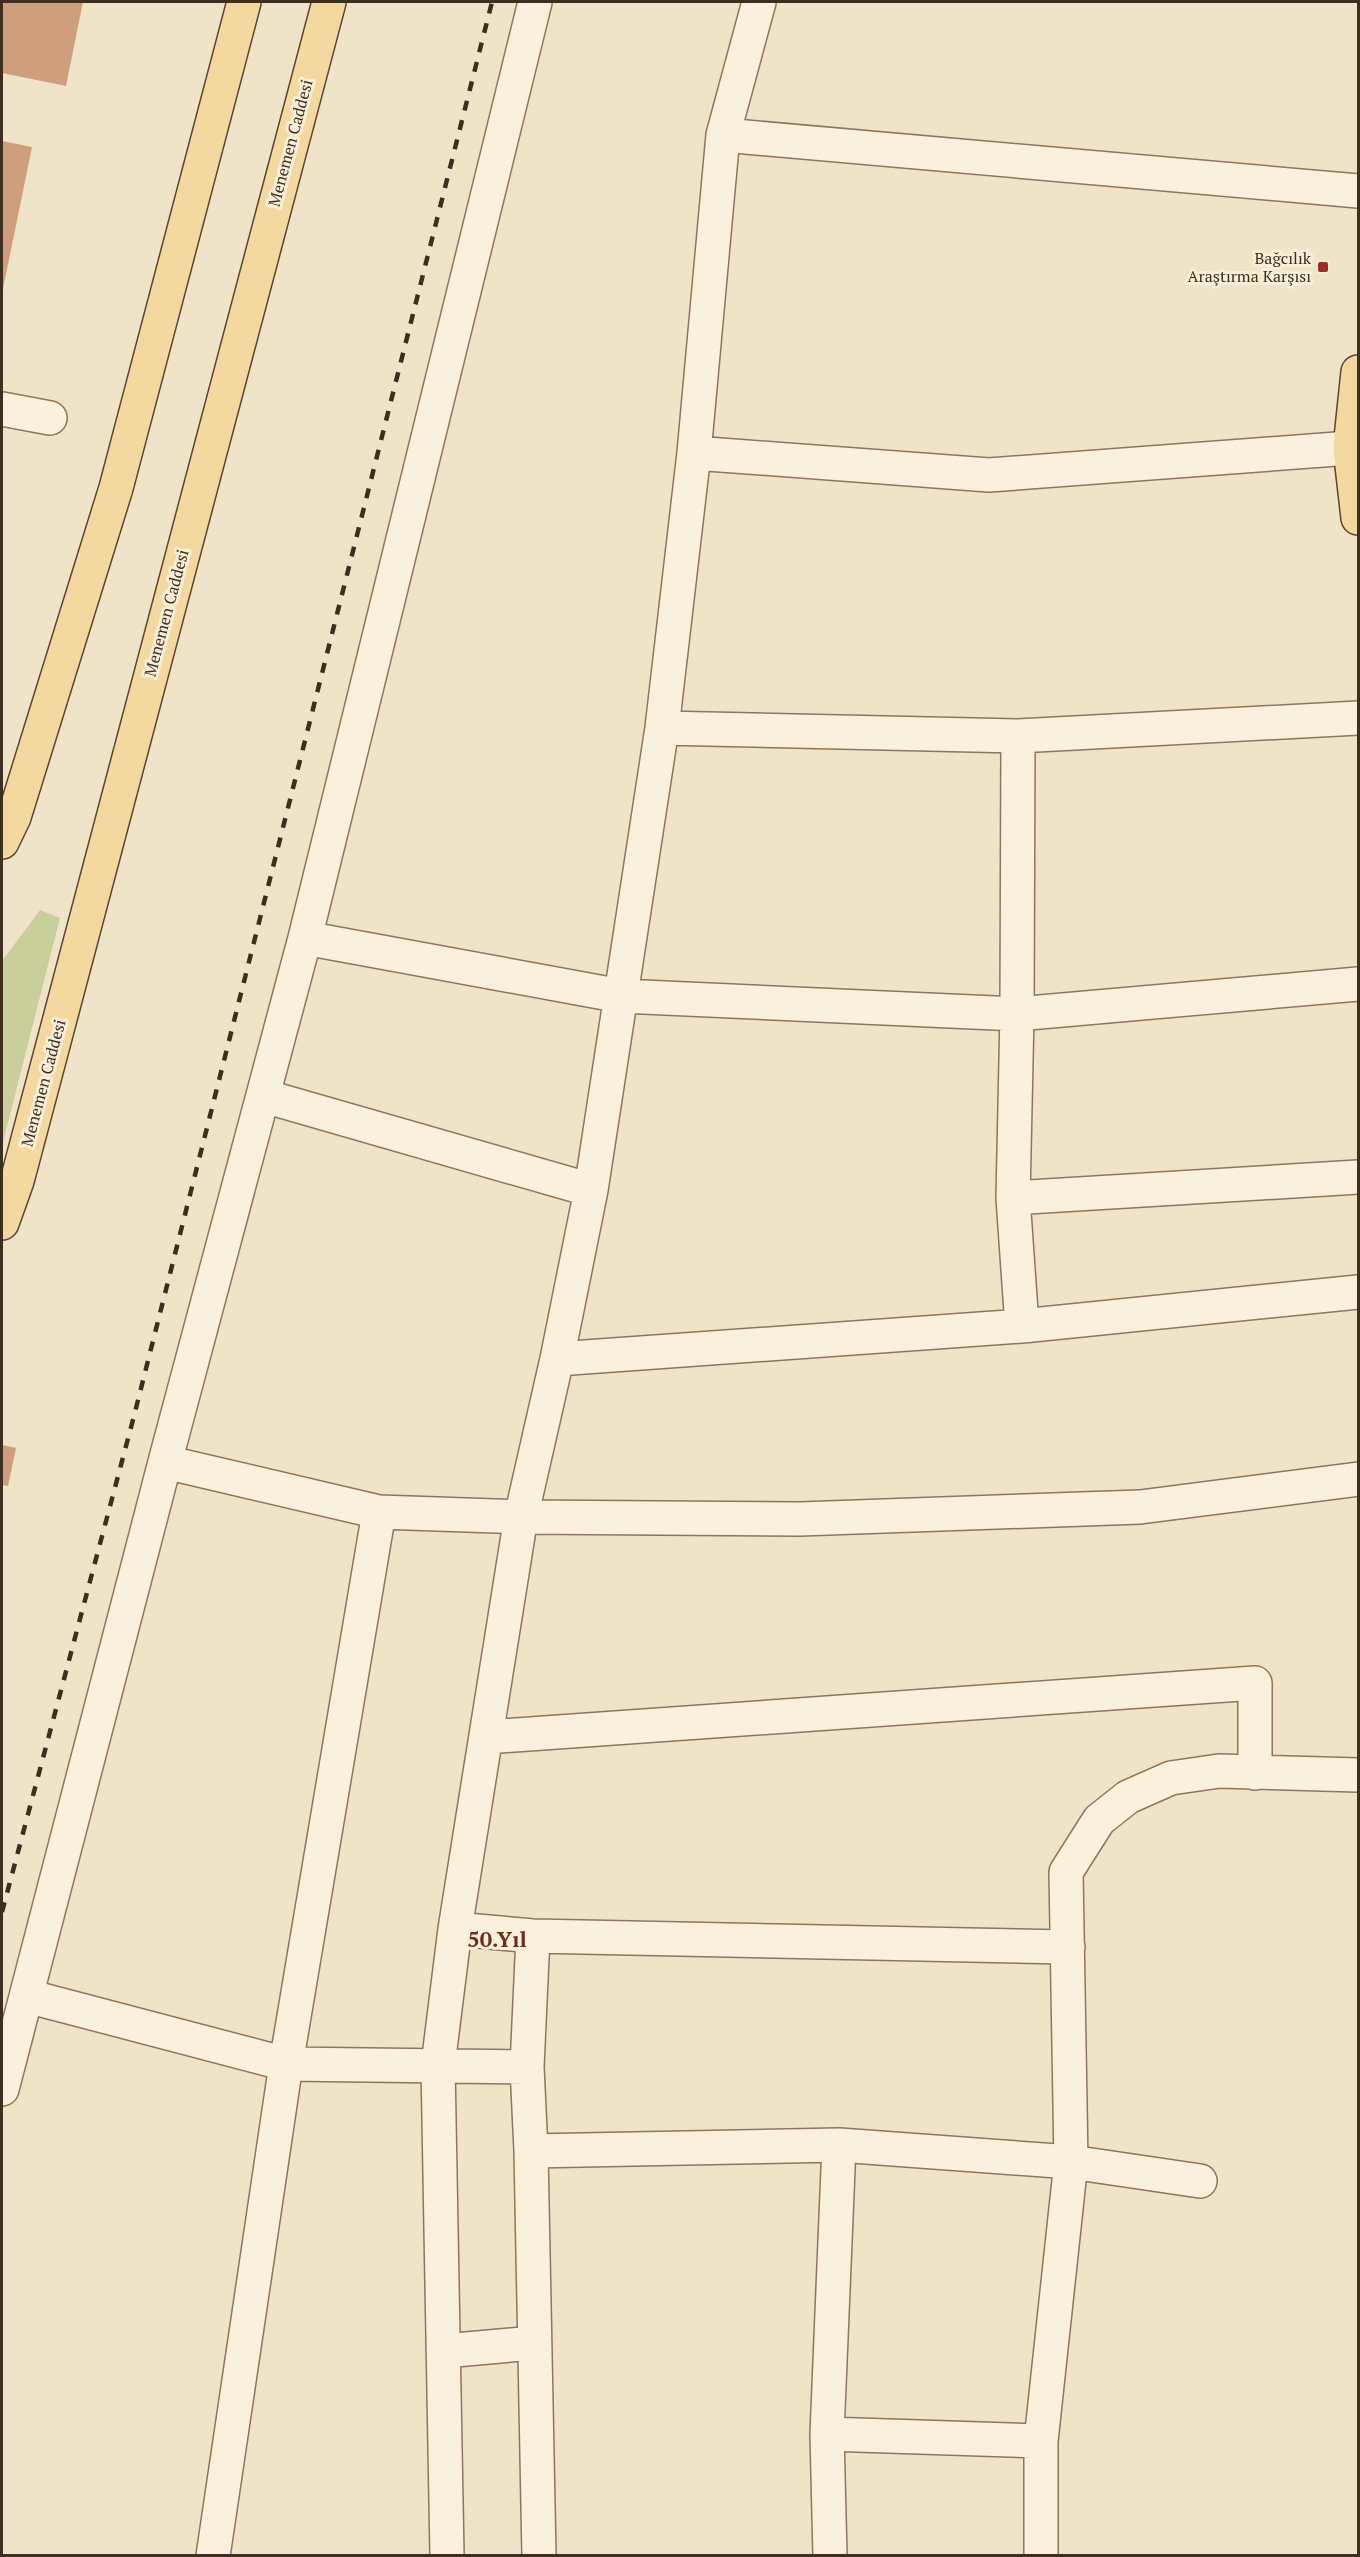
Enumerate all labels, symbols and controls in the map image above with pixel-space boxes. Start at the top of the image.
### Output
street label: Menemen Caddesi [262,77,318,209]
place label: Bağcılık Araştırma Karşısı [1188,247,1312,287]
marker: Bağcılık Araştırma Karşısı [1316,260,1330,274]
street label: Menemen Caddesi [138,547,194,679]
street label: Menemen Caddesi [15,1017,71,1149]
district label: 50.Yıl [467,1924,527,1953]

